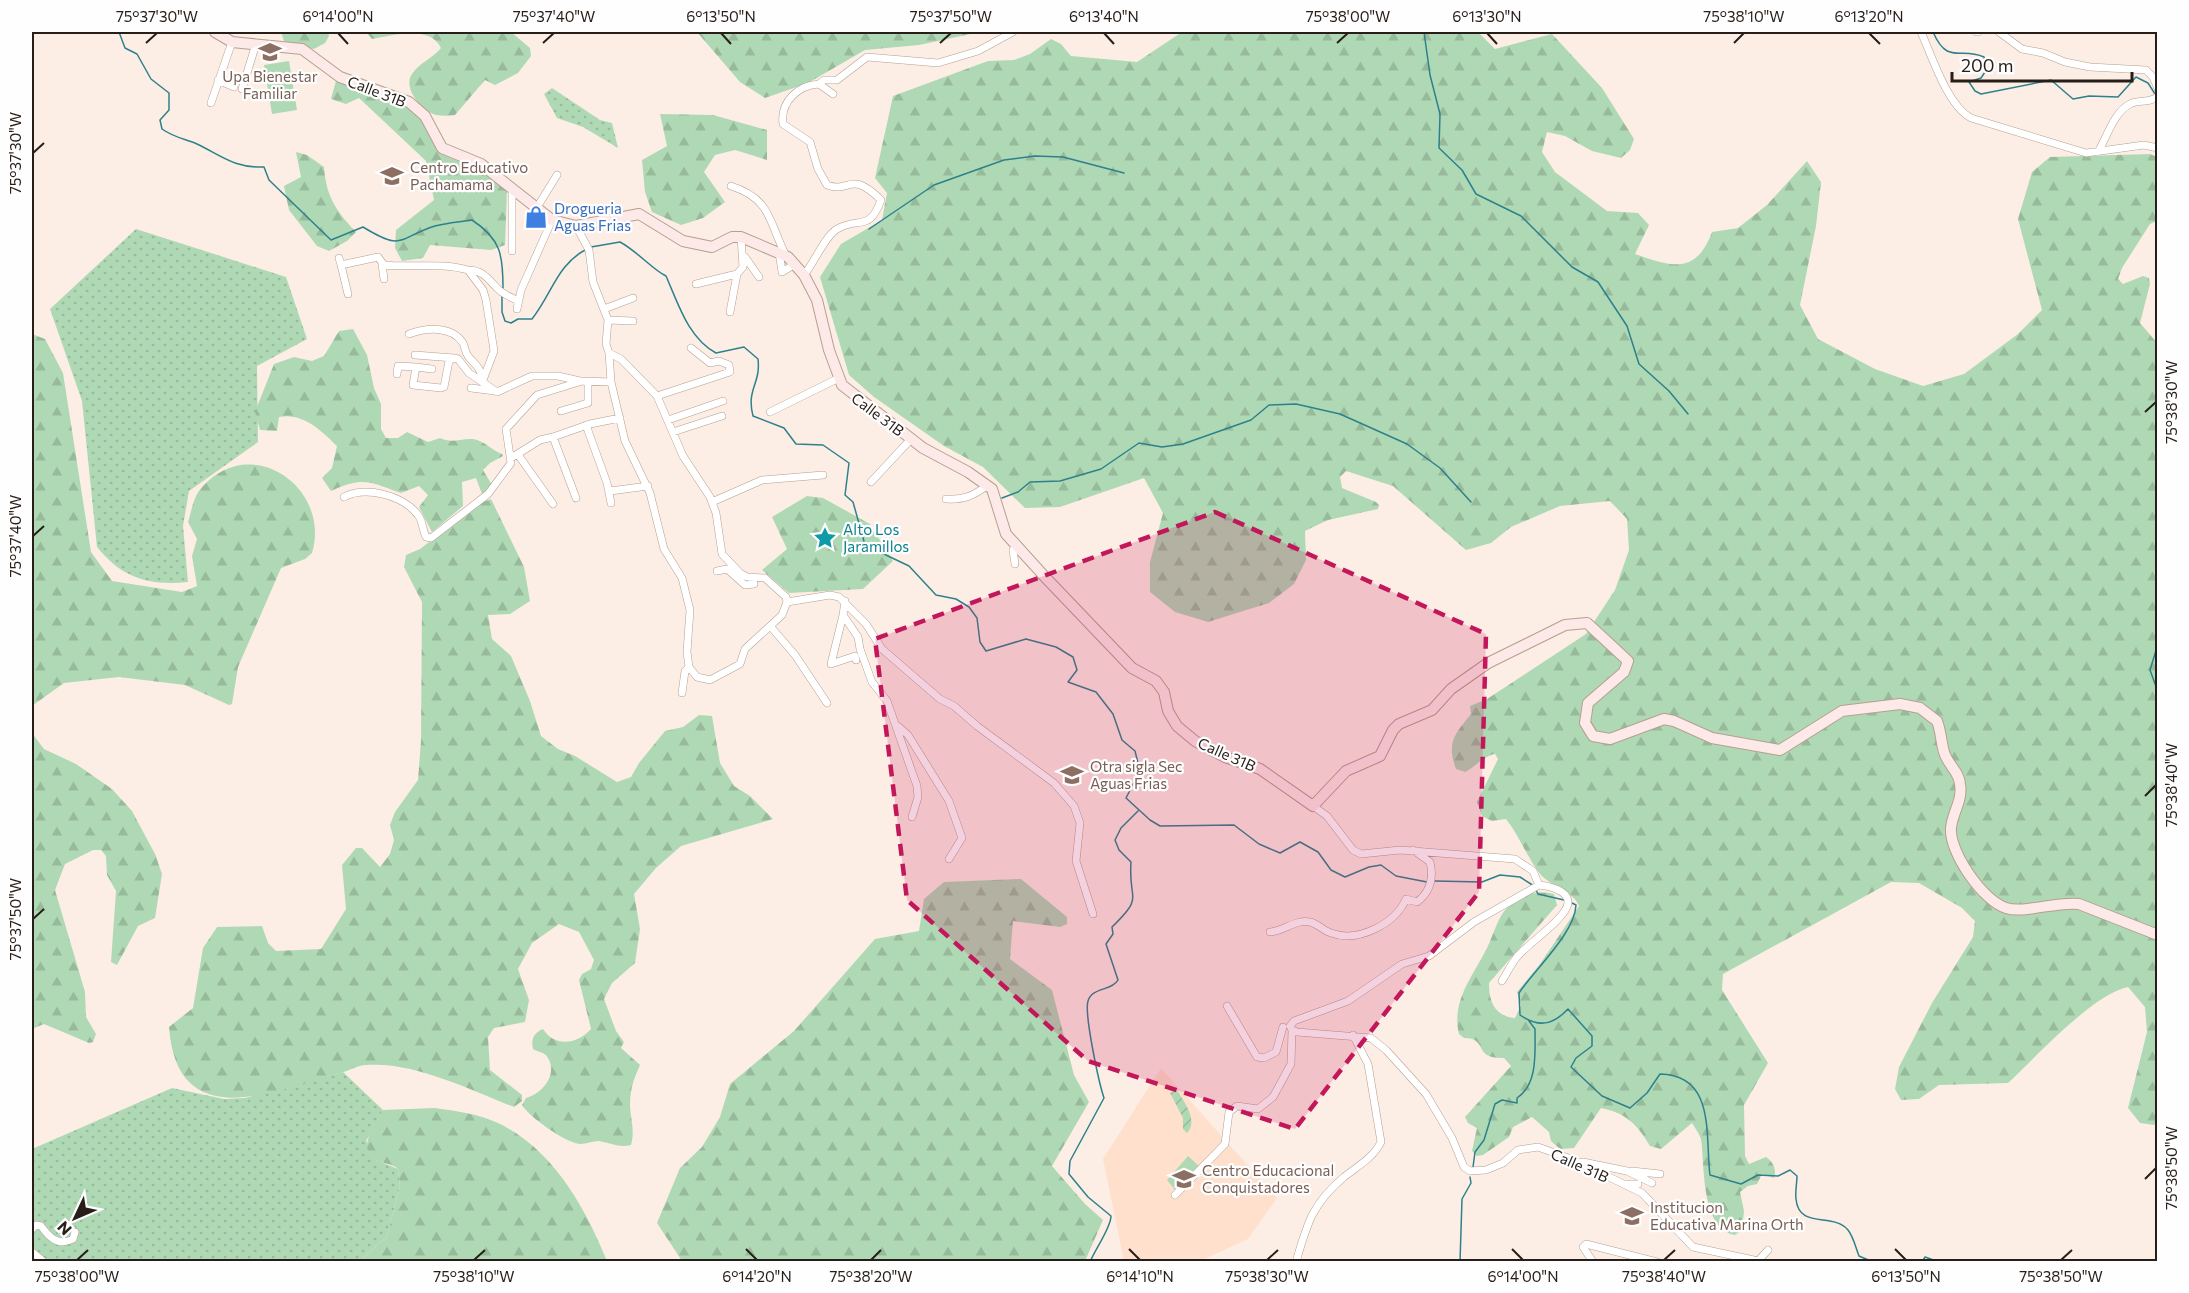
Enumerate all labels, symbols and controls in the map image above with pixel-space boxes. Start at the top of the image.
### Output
text: 75°37'30"W [116,7,198,25]
text: 6°14'00"N [302,7,374,25]
text: 75°37'40"W [513,7,595,25]
text: 6°13'50"N [686,7,756,25]
text: 75°37'50"W [910,7,992,25]
text: 6°13'40"N [1069,7,1139,25]
text: 75°38'00"W [1306,7,1390,25]
text: 6°13'30"N [1452,7,1522,25]
text: 75°38'10"W [1703,7,1785,25]
text: 6°13'20"N [1834,7,1904,25]
school or university icon: Upa Bienestar Familiar [257,39,283,65]
scale bar [1952,45,2132,83]
text: 200 m [1961,54,2014,76]
place label: Upa Bienestar Familiar [222,67,318,102]
street label: Calle 31B [345,72,409,110]
text: 75°37'30"W [6,112,24,194]
place label: Centro Educativo Pachamama [410,158,528,193]
school or university icon: Centro Educativo Pachamama [379,163,405,189]
place label: Drogueria Aguas Frias [554,199,631,234]
shop icon: Drogueria Aguas Frias [523,204,549,230]
text: 75°38'30"W [2162,360,2180,444]
street label: Calle 31B [848,388,908,440]
text: 75°37'40"W [6,495,24,577]
place label: Alto Los Jaramillos [843,520,909,555]
place icon: Alto Los Jaramillos [812,525,838,551]
street label: Calle 31B [1195,733,1259,775]
text: 75°38'40"W [2162,743,2180,827]
place label: Otra sigla Sec Aguas Frias [1090,757,1182,792]
school or university icon: Otra sigla Sec Aguas Frias [1059,762,1085,788]
text: 75°37'50"W [6,878,24,960]
text: 75°38'50"W [2162,1126,2180,1210]
street label: Calle 31B [1548,1144,1612,1186]
place label: Centro Educacional Conquistadores [1202,1161,1334,1196]
school or university icon: Centro Educacional Conquistadores [1171,1166,1197,1192]
north arrow [45,1188,105,1248]
place label: Institucion Educativa Marina Orth [1650,1198,1804,1233]
school or university icon: Institucion Educativa Marina Orth [1619,1203,1645,1229]
text: N [53,1218,75,1240]
text: 75°38'00"W [35,1267,119,1285]
text: 75°38'10"W [433,1267,515,1285]
text: 6°14'20"N [722,1267,792,1285]
text: 75°38'20"W [829,1267,913,1285]
text: 6°14'10"N [1106,1267,1174,1285]
text: 75°38'30"W [1225,1267,1309,1285]
text: 6°14'00"N [1487,1267,1559,1285]
text: 75°38'40"W [1622,1267,1706,1285]
text: 6°13'50"N [1871,1267,1941,1285]
text: 75°38'50"W [2019,1267,2103,1285]

